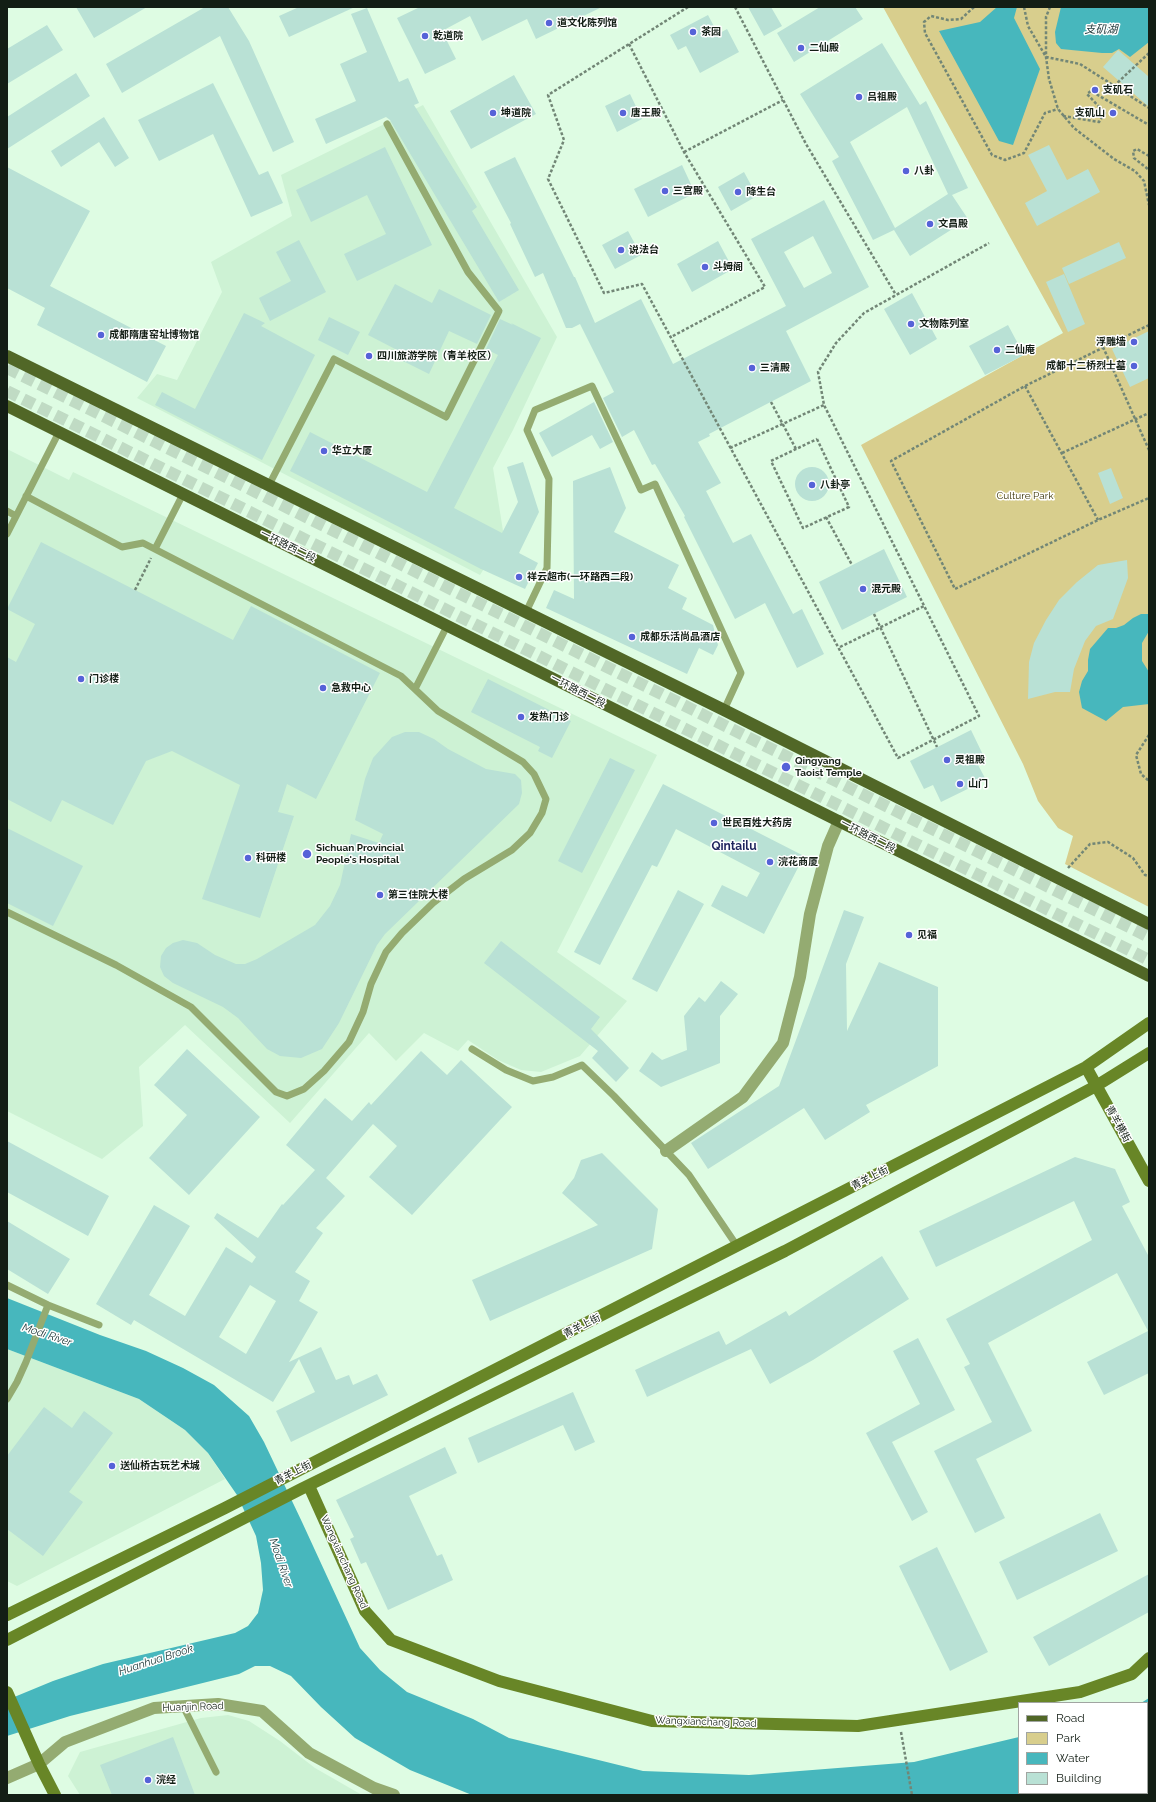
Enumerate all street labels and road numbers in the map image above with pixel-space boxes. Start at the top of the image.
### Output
street label: 一环路西二段 [258,527,318,565]
street label: 一环路西二段 [549,672,607,710]
street label: 一环路西二段 [839,817,897,855]
street label: 青羊横街 [1103,1104,1133,1144]
street label: 青羊上街 [849,1164,891,1192]
street label: 青羊上街 [561,1312,603,1340]
street label: 青羊上街 [272,1459,314,1487]
street label: Wangxianchang Road [318,1513,370,1611]
street label: Huanjin Road [162,1700,224,1714]
street label: Wangxianchang Road [655,1714,757,1730]

